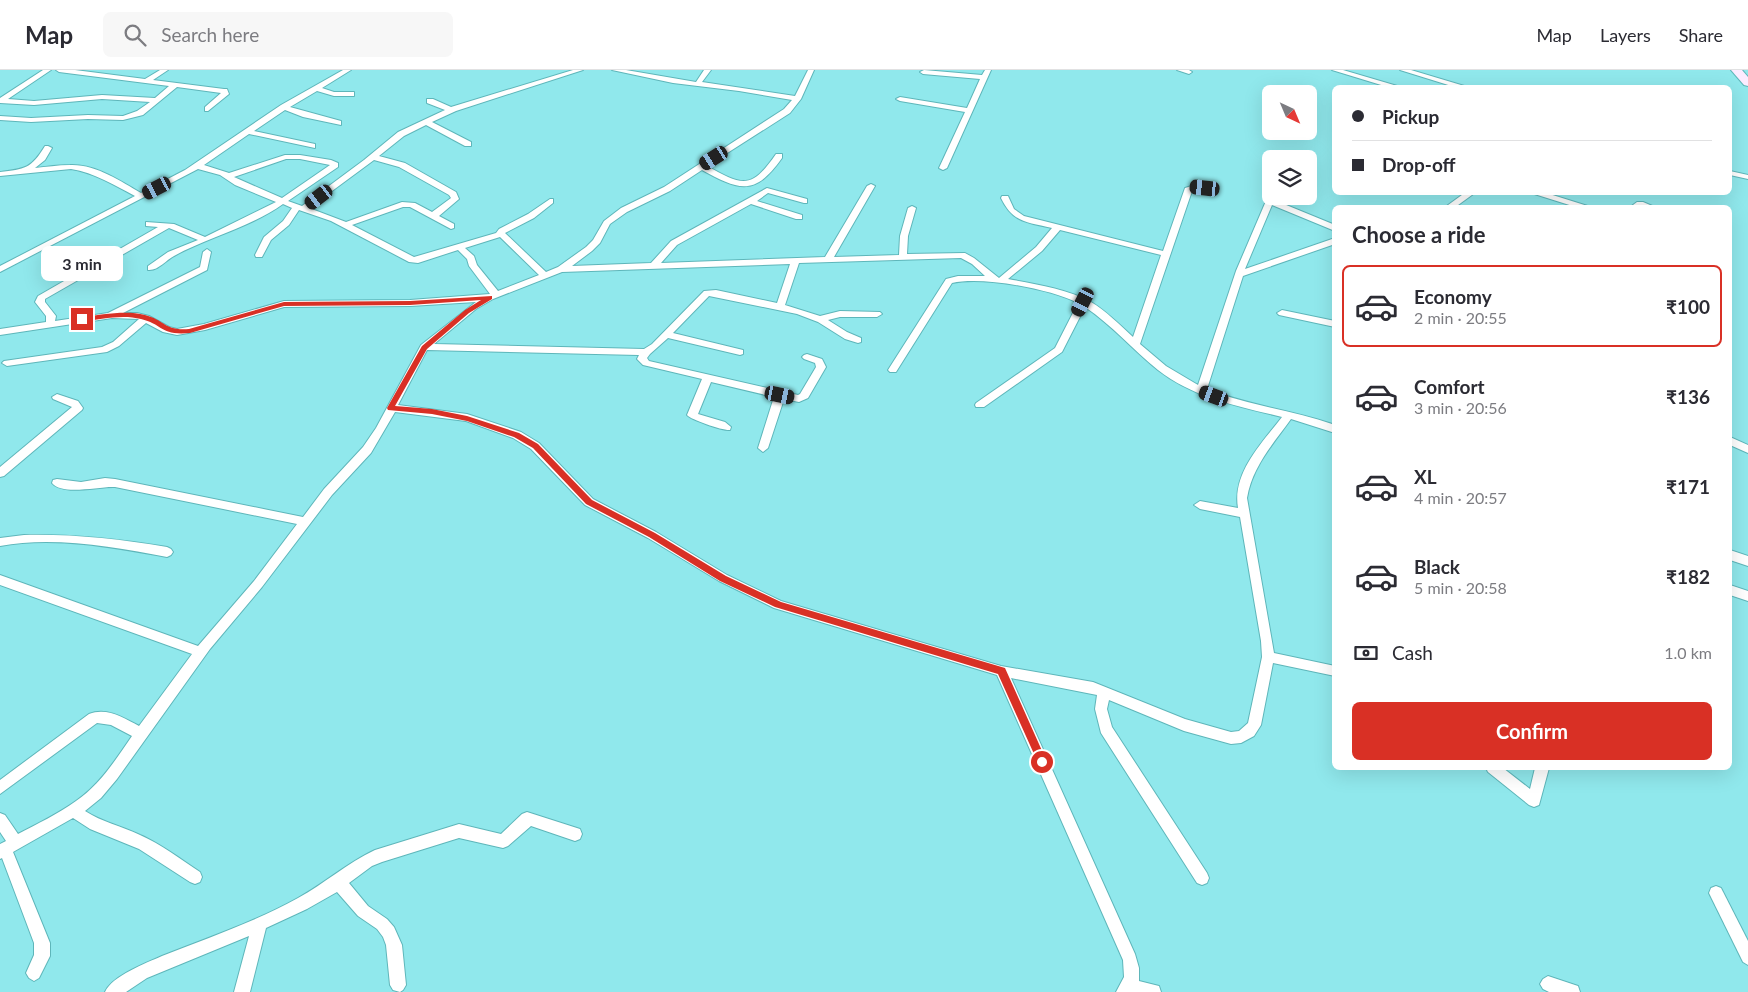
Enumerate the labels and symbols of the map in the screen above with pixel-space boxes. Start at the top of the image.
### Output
north arrow [1262,85,1318,140]
car [697,144,730,172]
car [140,175,173,201]
car [1189,179,1220,197]
car [302,182,335,212]
callout: 3 min [41,246,123,282]
car [1069,285,1096,319]
route end [71,308,93,330]
car [1197,384,1230,408]
car [763,385,796,405]
route start [1031,751,1053,773]

